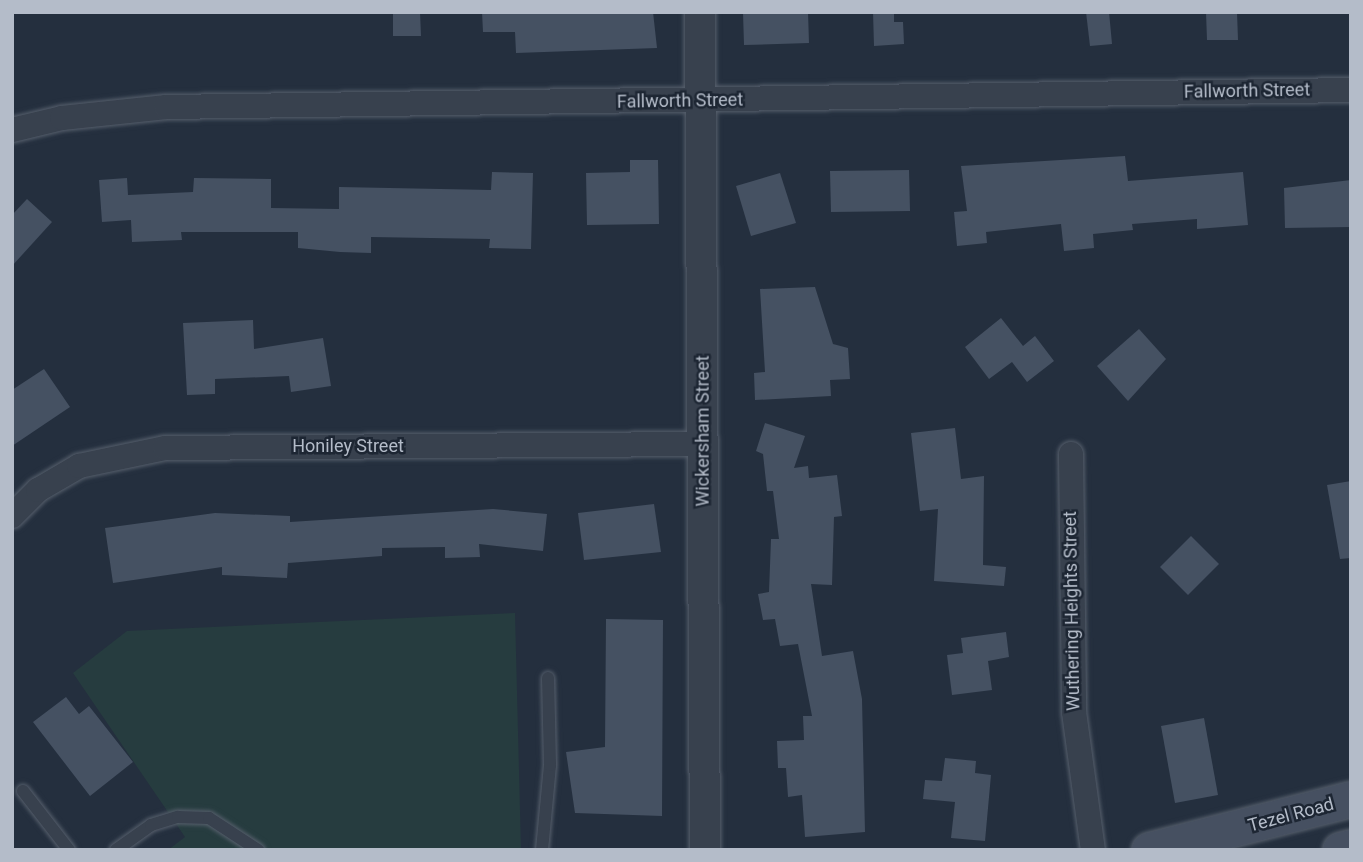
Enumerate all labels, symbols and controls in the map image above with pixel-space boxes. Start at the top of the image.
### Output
street label: Fallworth Street [1184,79,1310,103]
street label: Fallworth Street [617,89,743,113]
street label: Wickersham Street [692,355,714,507]
street label: Honiley Street [292,435,404,457]
street label: Wuthering Heights Street [1059,511,1085,711]
street label: Tezel Road [1246,793,1336,837]

